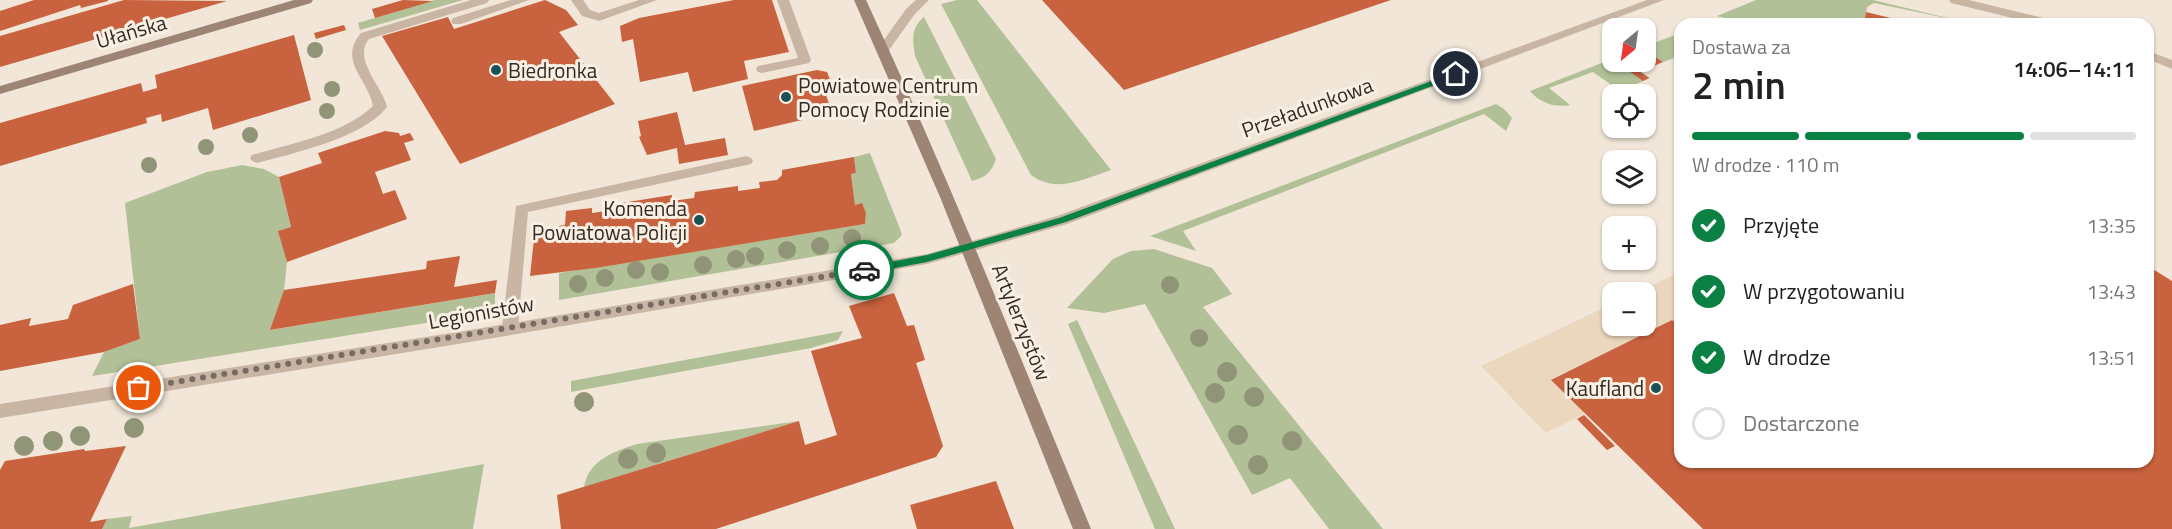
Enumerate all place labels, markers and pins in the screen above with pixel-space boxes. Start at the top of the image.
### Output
pin [1430,48,1481,99]
place label: Biedronka [508,54,598,86]
marker: Biedronka [489,63,503,77]
place label: Powiatowe Centrum Pomocy Rodzinie [798,69,978,125]
marker: Powiatowe Centrum Pomocy Rodzinie [779,90,793,104]
place label: Komenda Powiatowa Policji [532,192,687,248]
marker: Komenda Powiatowa Policji [692,213,706,227]
pin [113,362,164,413]
place label: Kaufland [1566,372,1644,404]
marker: Kaufland [1649,381,1663,395]

